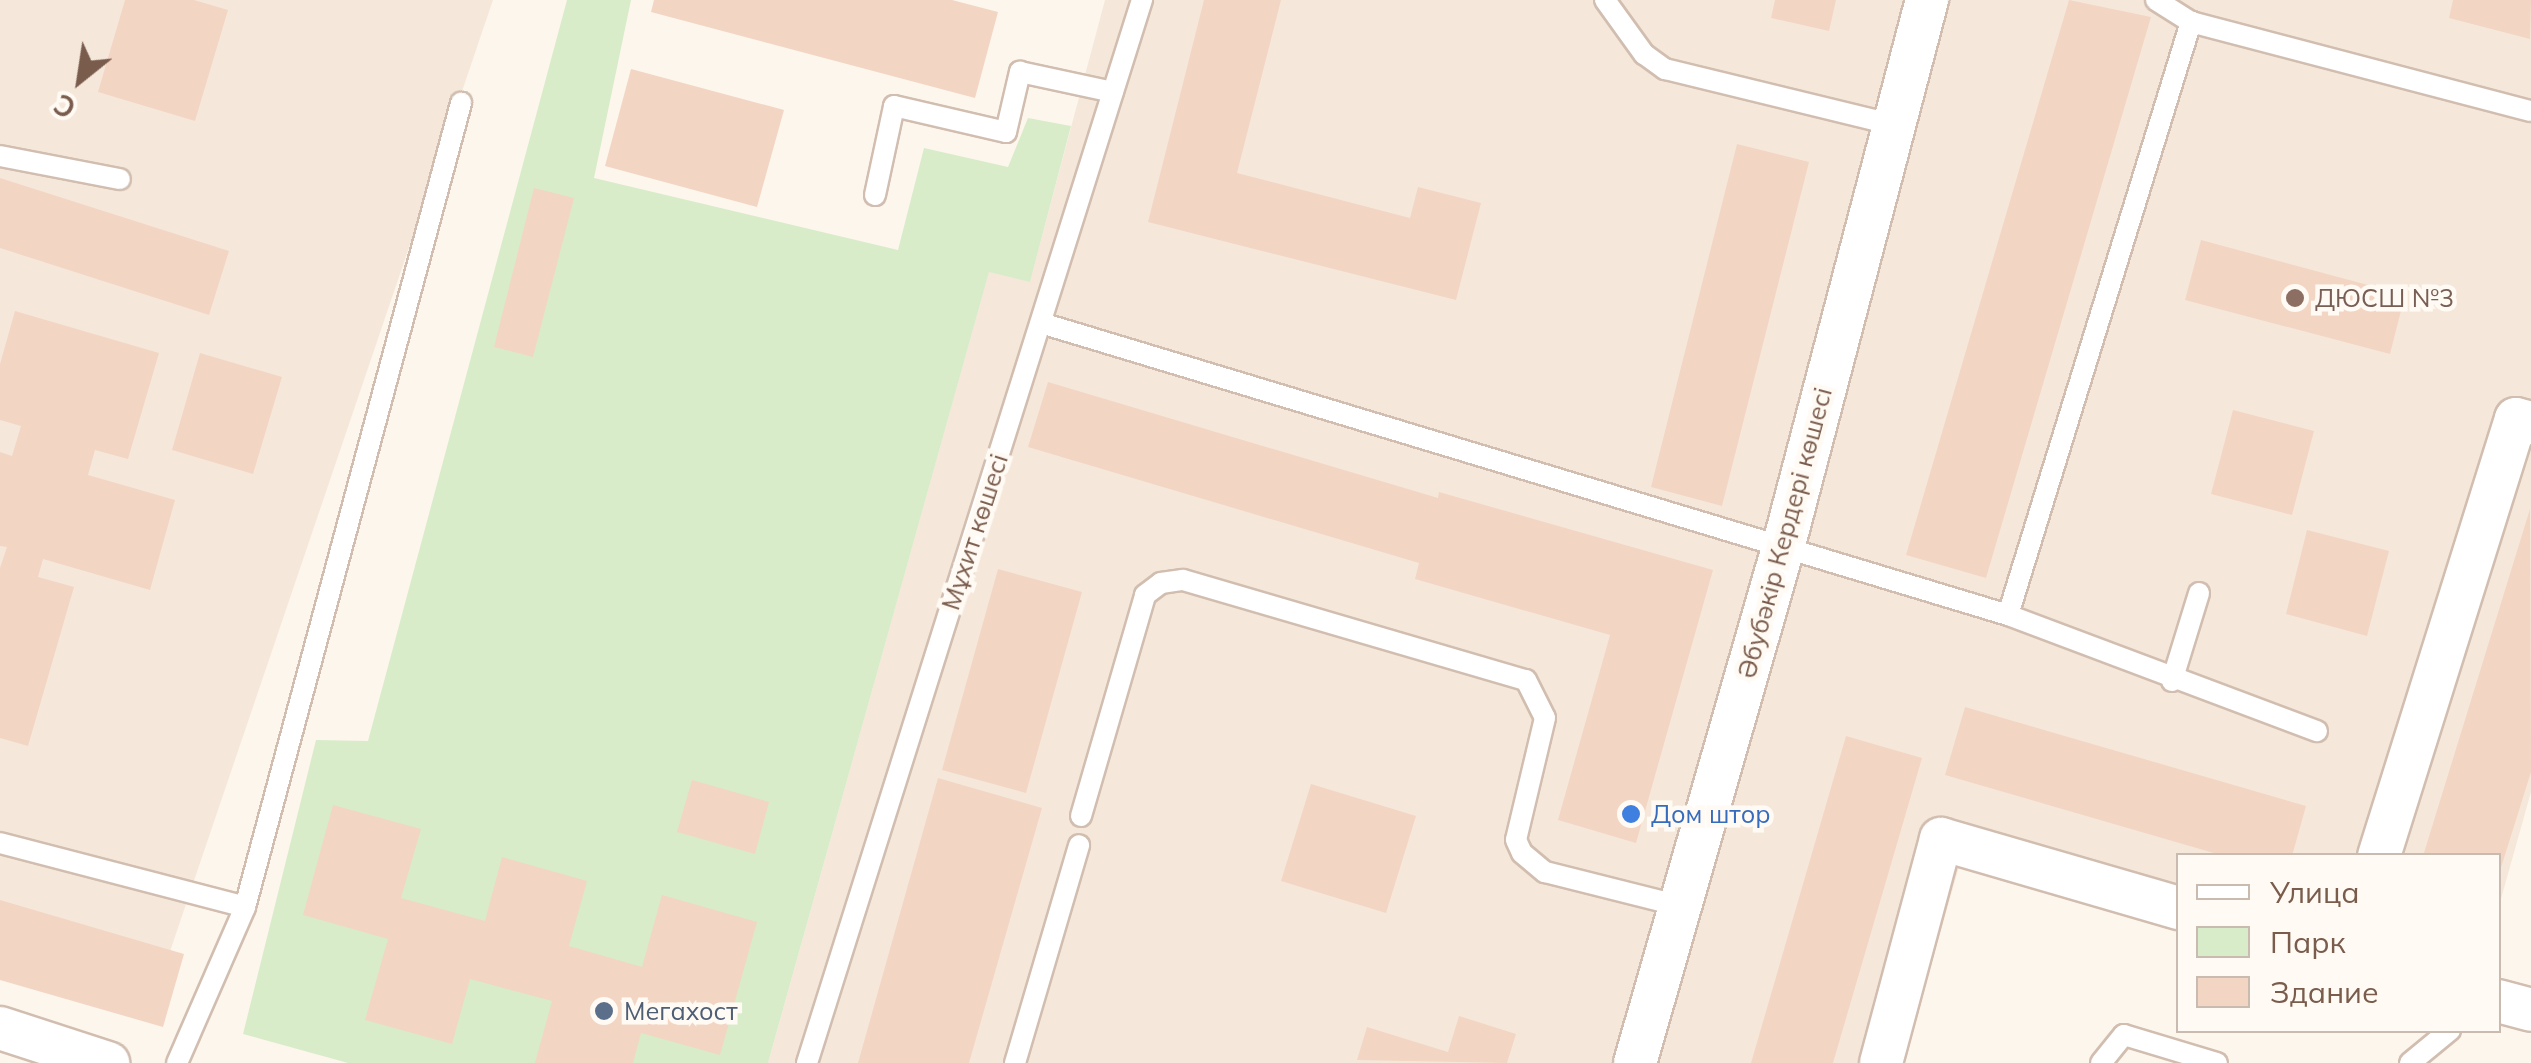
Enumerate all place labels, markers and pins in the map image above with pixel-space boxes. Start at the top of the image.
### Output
place label: ДЮСШ №3 [2315,283,2454,313]
marker: ДЮСШ №3 [2284,287,2306,309]
place label: Дом штор [1651,799,1770,829]
marker: Дом штор [1620,803,1642,825]
place label: Мегахост [624,996,738,1026]
marker: Мегахост [593,1000,615,1022]

